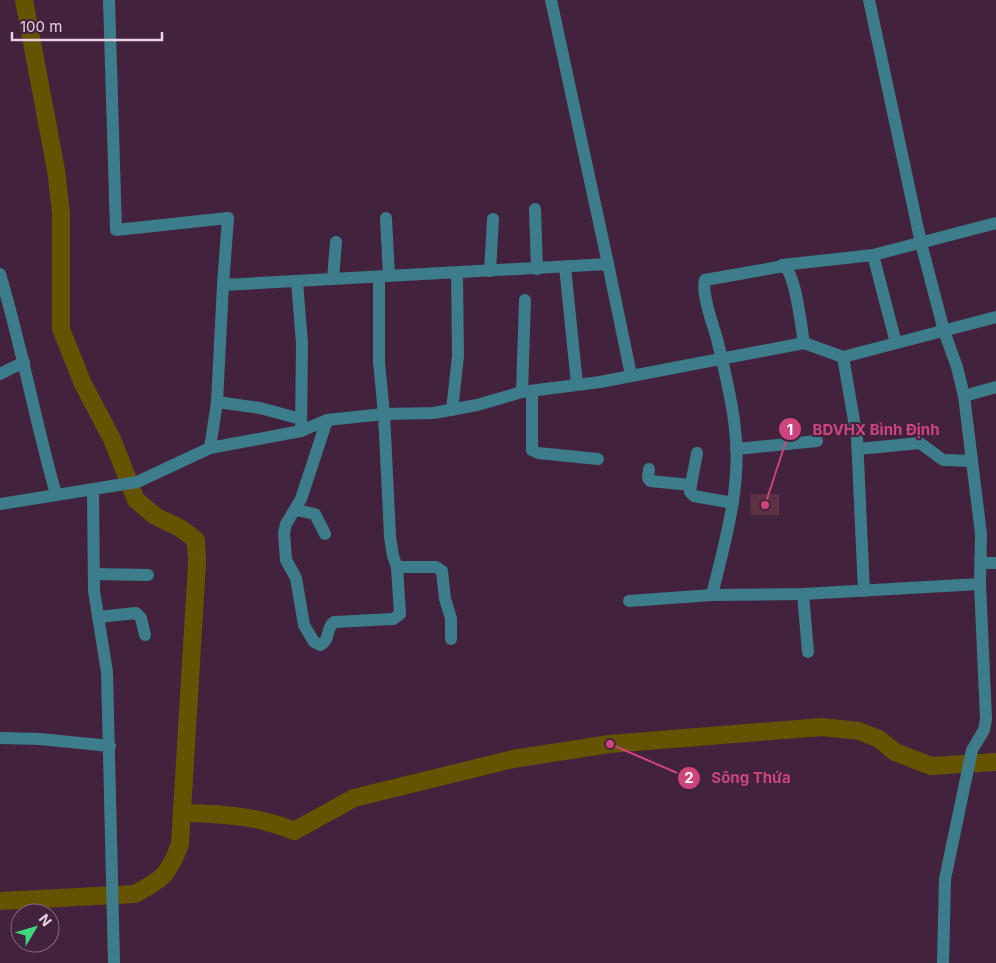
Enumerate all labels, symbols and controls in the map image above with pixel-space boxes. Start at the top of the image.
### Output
scale bar [12,10,162,42]
text: 100 m [20,17,62,36]
callout: BDVHX Bình Định [777,414,949,444]
text: 1 [787,420,793,439]
text: BDVHX Bình Định [813,420,939,439]
callout: Sông Thứa [677,763,801,793]
text: 2 [684,768,694,787]
text: Sông Thứa [711,768,791,787]
north arrow [10,903,60,953]
text: N [36,910,56,929]

